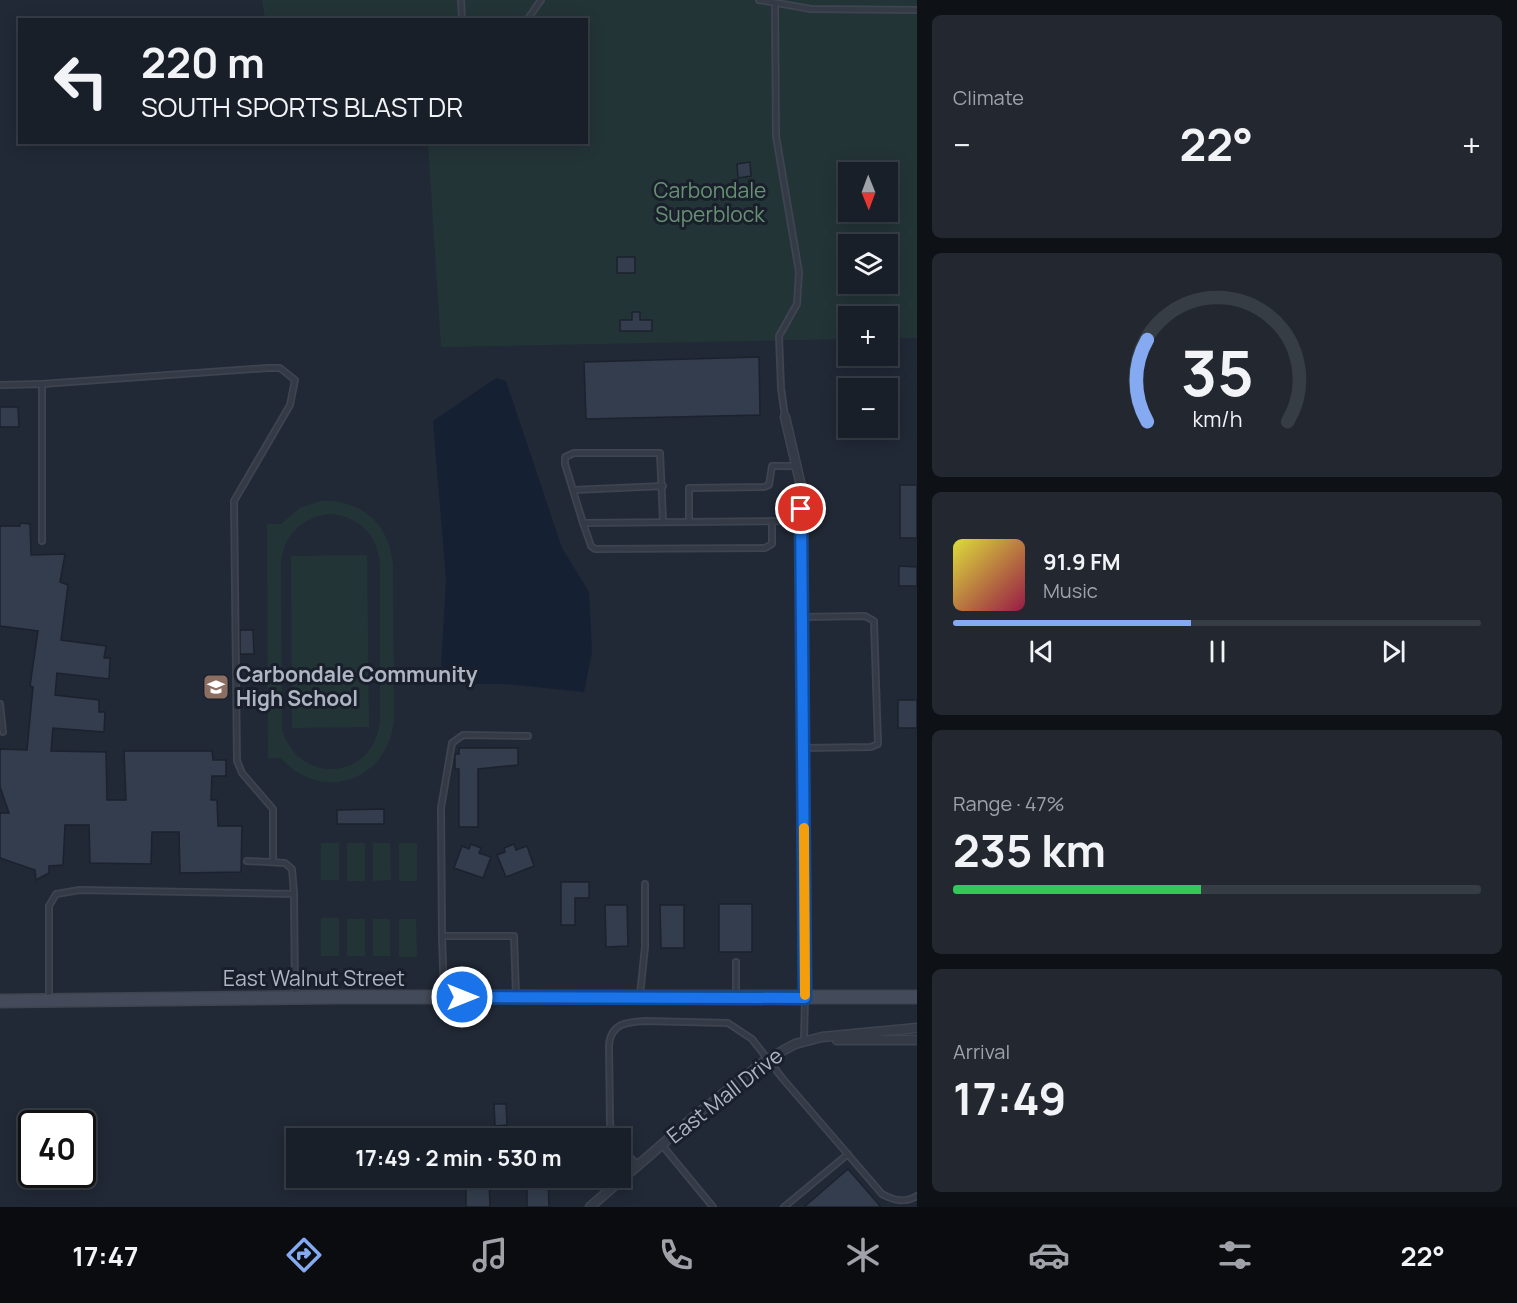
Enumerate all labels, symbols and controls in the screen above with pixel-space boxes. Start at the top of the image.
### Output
text: 220 m [141,33,265,91]
icon: left [42,42,120,120]
text: Climate [953,84,1024,111]
text: SOUTH SPORTS BLAST DR [141,88,463,125]
text: 22° [1179,113,1253,175]
text: − [953,122,971,167]
text: + [1462,122,1481,167]
north arrow [838,162,898,222]
map controls [838,162,898,438]
park label: Carbondale Superblock [654,176,766,228]
button: layers [838,234,898,294]
button: + [838,306,898,366]
text: 35 [1181,329,1253,415]
button: − [838,378,898,438]
text: km/h [1192,405,1242,434]
pin [775,483,826,534]
icon: arrive [784,492,817,525]
text: 91.9 FM [1043,547,1121,577]
text: Music [1043,577,1098,604]
icon: previous [1025,635,1058,668]
icon: pause [1201,635,1234,668]
icon: next [1377,635,1410,668]
place label: Carbondale Community High School [236,660,478,712]
school or university icon: Carbondale Community High School [201,672,231,702]
text: Range · 47% [953,790,1065,817]
text: 235 km [953,819,1106,881]
street label: East Walnut Street [223,964,405,992]
position arrow [430,965,494,1029]
text: Arrival [953,1038,1010,1065]
street label: East Mall Drive [661,1041,788,1149]
text: 17:49 [953,1067,1066,1129]
speed limit sign: 40 [18,1110,96,1188]
text: 17:49 · 2 min · 530 m [355,1143,562,1173]
icon: directions [283,1234,325,1276]
icon: music [469,1234,511,1276]
icon: phone [655,1234,697,1276]
icon: climate [842,1234,884,1276]
icon: car [1028,1234,1070,1276]
icon: filters [1214,1234,1256,1276]
text: 17:47 [72,1237,138,1274]
text: 22° [1401,1237,1445,1274]

